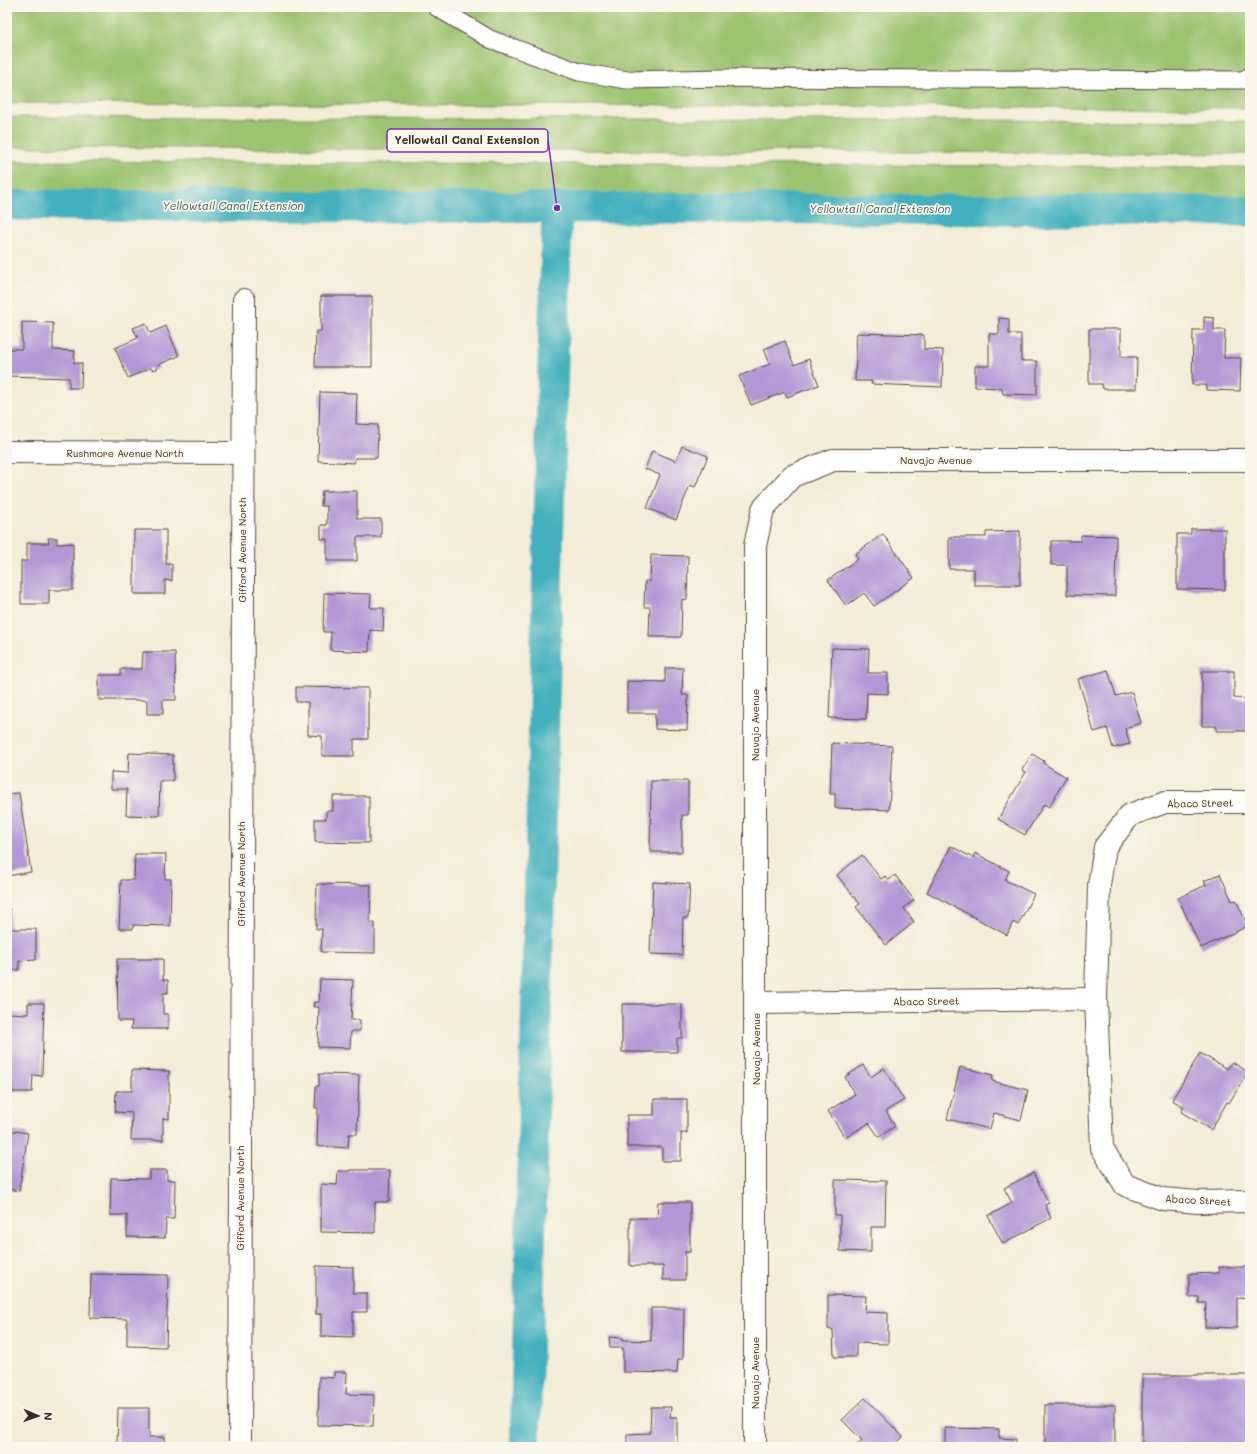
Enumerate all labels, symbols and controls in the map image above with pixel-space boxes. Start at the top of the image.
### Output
callout: Yellowtail Canal Extension [387,129,548,152]
text: Yellowtail Canal Extension [395,132,539,147]
water label: Yellowtail Canal Extension [163,198,303,213]
water label: Yellowtail Canal Extension [810,201,950,216]
street label: Rushmore Avenue North [67,446,184,460]
street label: Navajo Avenue [900,453,972,467]
street label: Gifford Avenue North [235,497,249,602]
street label: Navajo Avenue [748,689,762,761]
street label: Abaco Street [1167,795,1233,811]
street label: Gifford Avenue North [234,821,248,926]
street label: Abaco Street [893,993,959,1009]
street label: Navajo Avenue [749,1013,763,1085]
street label: Gifford Avenue North [233,1145,247,1250]
street label: Abaco Street [1164,1191,1232,1209]
street label: Navajo Avenue [748,1337,762,1409]
north arrow [18,1396,58,1436]
text: N [41,1412,56,1421]

